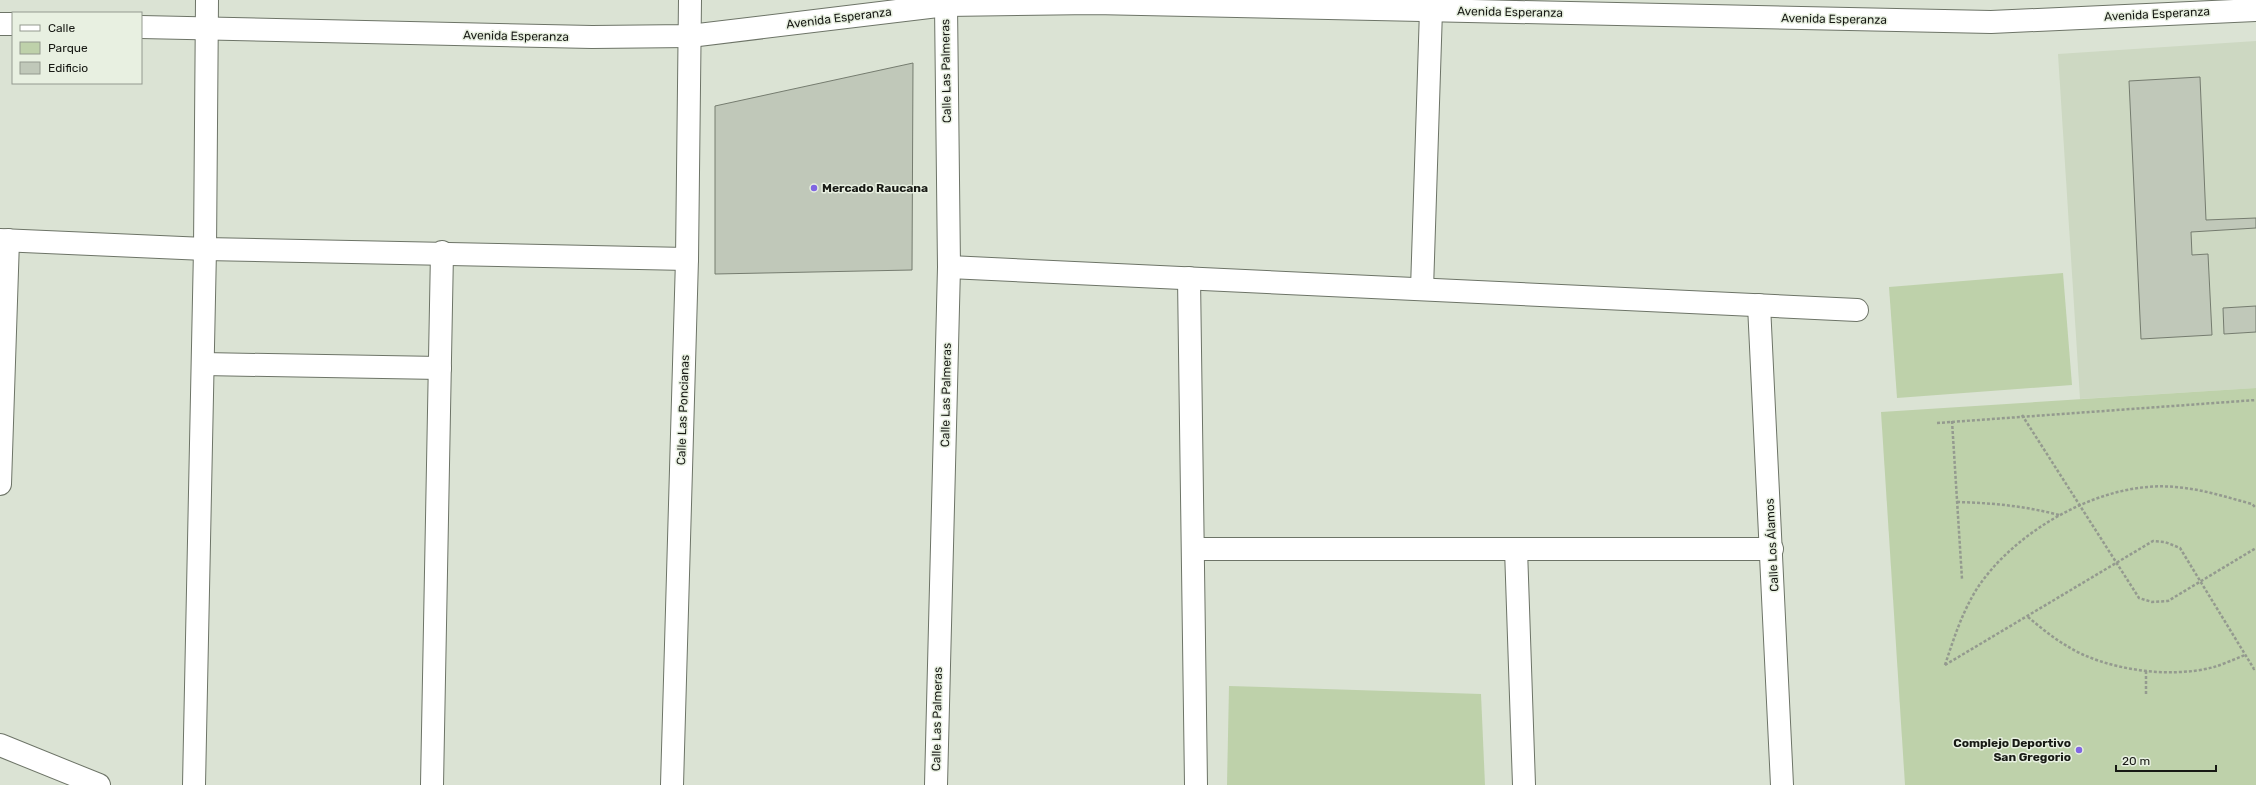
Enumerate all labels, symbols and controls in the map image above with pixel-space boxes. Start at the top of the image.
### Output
street label: Avenida Esperanza [1457,4,1563,20]
street label: Avenida Esperanza [2104,4,2210,24]
street label: Avenida Esperanza [786,5,892,31]
street label: Avenida Esperanza [1781,11,1887,27]
legend [12,12,142,84]
street label: Calle Las Palmeras [938,19,954,123]
text: Calle [48,21,75,35]
street label: Avenida Esperanza [463,28,569,44]
text: Parque [48,41,88,55]
text: Edificio [48,61,88,75]
place label: Mercado Raucana [822,181,928,195]
marker: Mercado Raucana [809,183,819,193]
street label: Calle Las Palmeras [938,343,954,447]
street label: Calle Las Poncianas [674,355,692,465]
street label: Calle Los Álamos [1763,498,1781,592]
street label: Calle Las Palmeras [929,667,945,771]
place label: Complejo Deportivo San Gregorio [1953,736,2071,764]
marker: Complejo Deportivo San Gregorio [2074,745,2084,755]
scale bar [2116,747,2216,773]
text: 20 m [2122,754,2150,768]

